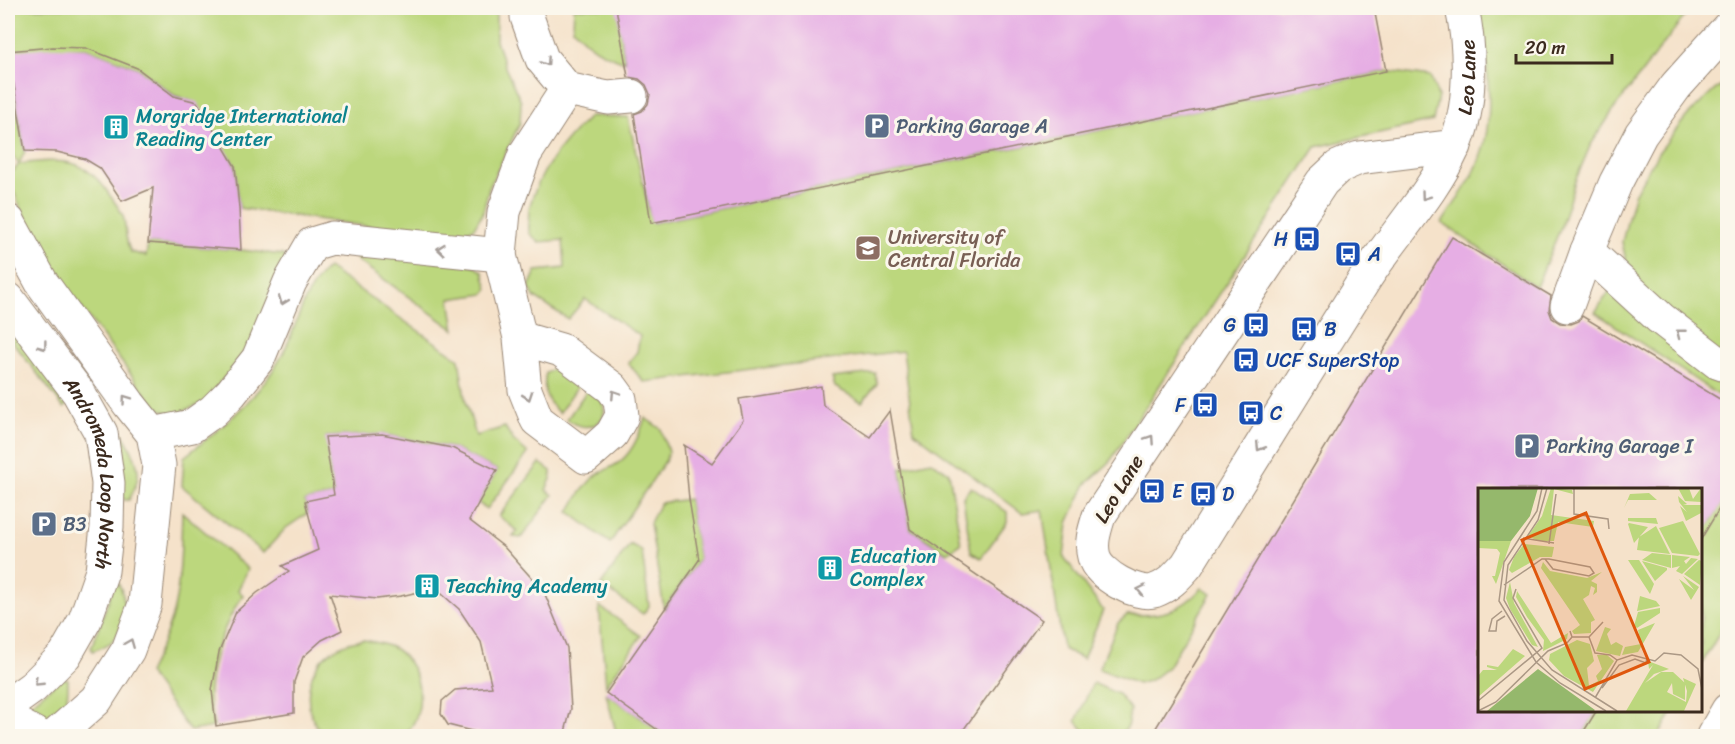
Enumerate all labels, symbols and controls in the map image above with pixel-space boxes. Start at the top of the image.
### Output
scale bar [1516,27,1612,65]
text: 20 m [1525,32,1565,64]
street label: Leo Lane [1447,38,1486,117]
one-way arrow [538,55,549,66]
place label: Morgridge International Reading Center [136,99,348,157]
place label: Parking Garage A [896,109,1048,144]
parking icon: Parking Garage A [862,111,892,141]
building icon: Morgridge International Reading Center [101,112,131,142]
one-way arrow [1421,190,1432,201]
place label: University of Central Florida [888,220,1021,278]
place label: H [1274,222,1288,257]
bus stop icon: H [1292,224,1322,254]
school or university icon: University of Central Florida [853,233,883,263]
place label: A [1367,237,1381,272]
bus stop icon: A [1333,239,1363,269]
one-way arrow [437,243,446,256]
one-way arrow [277,295,290,306]
place label: G [1224,308,1237,343]
bus stop icon: G [1241,310,1271,340]
place label: B [1324,312,1337,347]
bus stop icon: B [1289,314,1319,344]
one-way arrow [1675,330,1686,341]
one-way arrow [36,339,47,350]
place label: UCF SuperStop [1266,343,1400,378]
bus stop icon: UCF SuperStop [1231,345,1261,375]
street label: Andromeda Loop North [53,367,126,571]
place label: F [1175,388,1187,423]
one-way arrow [520,390,533,400]
one-way arrow [611,390,622,401]
bus stop icon: F [1190,390,1220,420]
one-way arrow [122,394,133,405]
place label: C [1270,396,1283,431]
bus stop icon: C [1236,398,1266,428]
place label: Parking Garage I [1546,429,1694,464]
parking icon: Parking Garage I [1512,431,1542,461]
one-way arrow [1143,435,1154,446]
one-way arrow [1256,441,1268,451]
street label: Leo Lane [1085,448,1153,530]
place label: E [1172,474,1185,509]
bus stop icon: E [1137,476,1167,506]
place label: D [1222,477,1234,512]
bus stop icon: D [1188,479,1218,509]
inset map [1478,488,1702,711]
place label: B3 [63,507,87,542]
parking icon: B3 [29,509,59,539]
place label: Education Complex [850,539,937,597]
building icon: Education Complex [815,553,845,583]
place label: Teaching Academy [446,569,608,604]
building icon: Teaching Academy [412,571,442,601]
one-way arrow [1137,584,1147,597]
one-way arrow [123,638,135,649]
one-way arrow [34,674,45,685]

